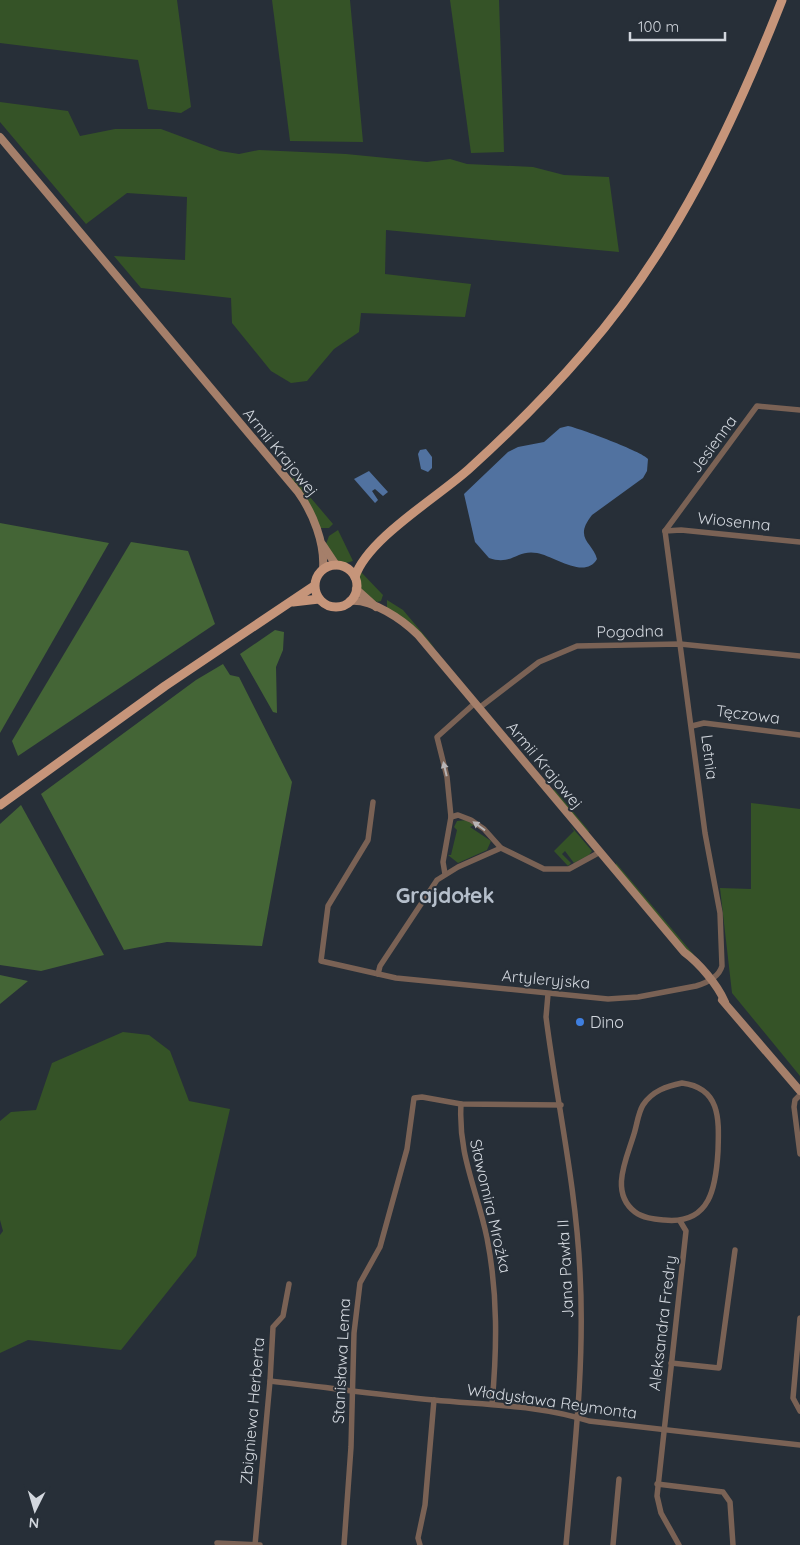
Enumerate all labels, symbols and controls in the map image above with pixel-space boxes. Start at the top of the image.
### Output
scale bar [630,10,725,42]
text: 100 m [638,17,679,36]
street label: Armii Krajowej [239,404,323,500]
street label: Jesienna [685,411,741,477]
street label: Wiosenna [697,507,771,535]
street label: Pogodna [596,620,664,642]
street label: Tęczowa [715,700,781,728]
street label: Armii Krajowej [503,717,587,813]
street label: Letnia [697,733,723,781]
one-way arrow [441,761,449,776]
one-way arrow [472,821,486,831]
district label: Grajdołek [396,882,494,908]
street label: Artyleryjska [501,965,591,993]
place label: Dino [590,1012,624,1032]
marker: Dino [574,1016,586,1028]
street label: Sławomira Mrożka [466,1137,516,1275]
street label: Jana Pawła II [552,1219,578,1319]
street label: Aleksandra Fredry [644,1254,680,1392]
street label: Stanisława Lema [328,1298,354,1424]
street label: Zbigniewa Herberta [236,1336,268,1486]
street label: Władysława Reymonta [466,1379,638,1423]
north arrow [10,1485,60,1535]
text: N [28,1514,40,1532]

